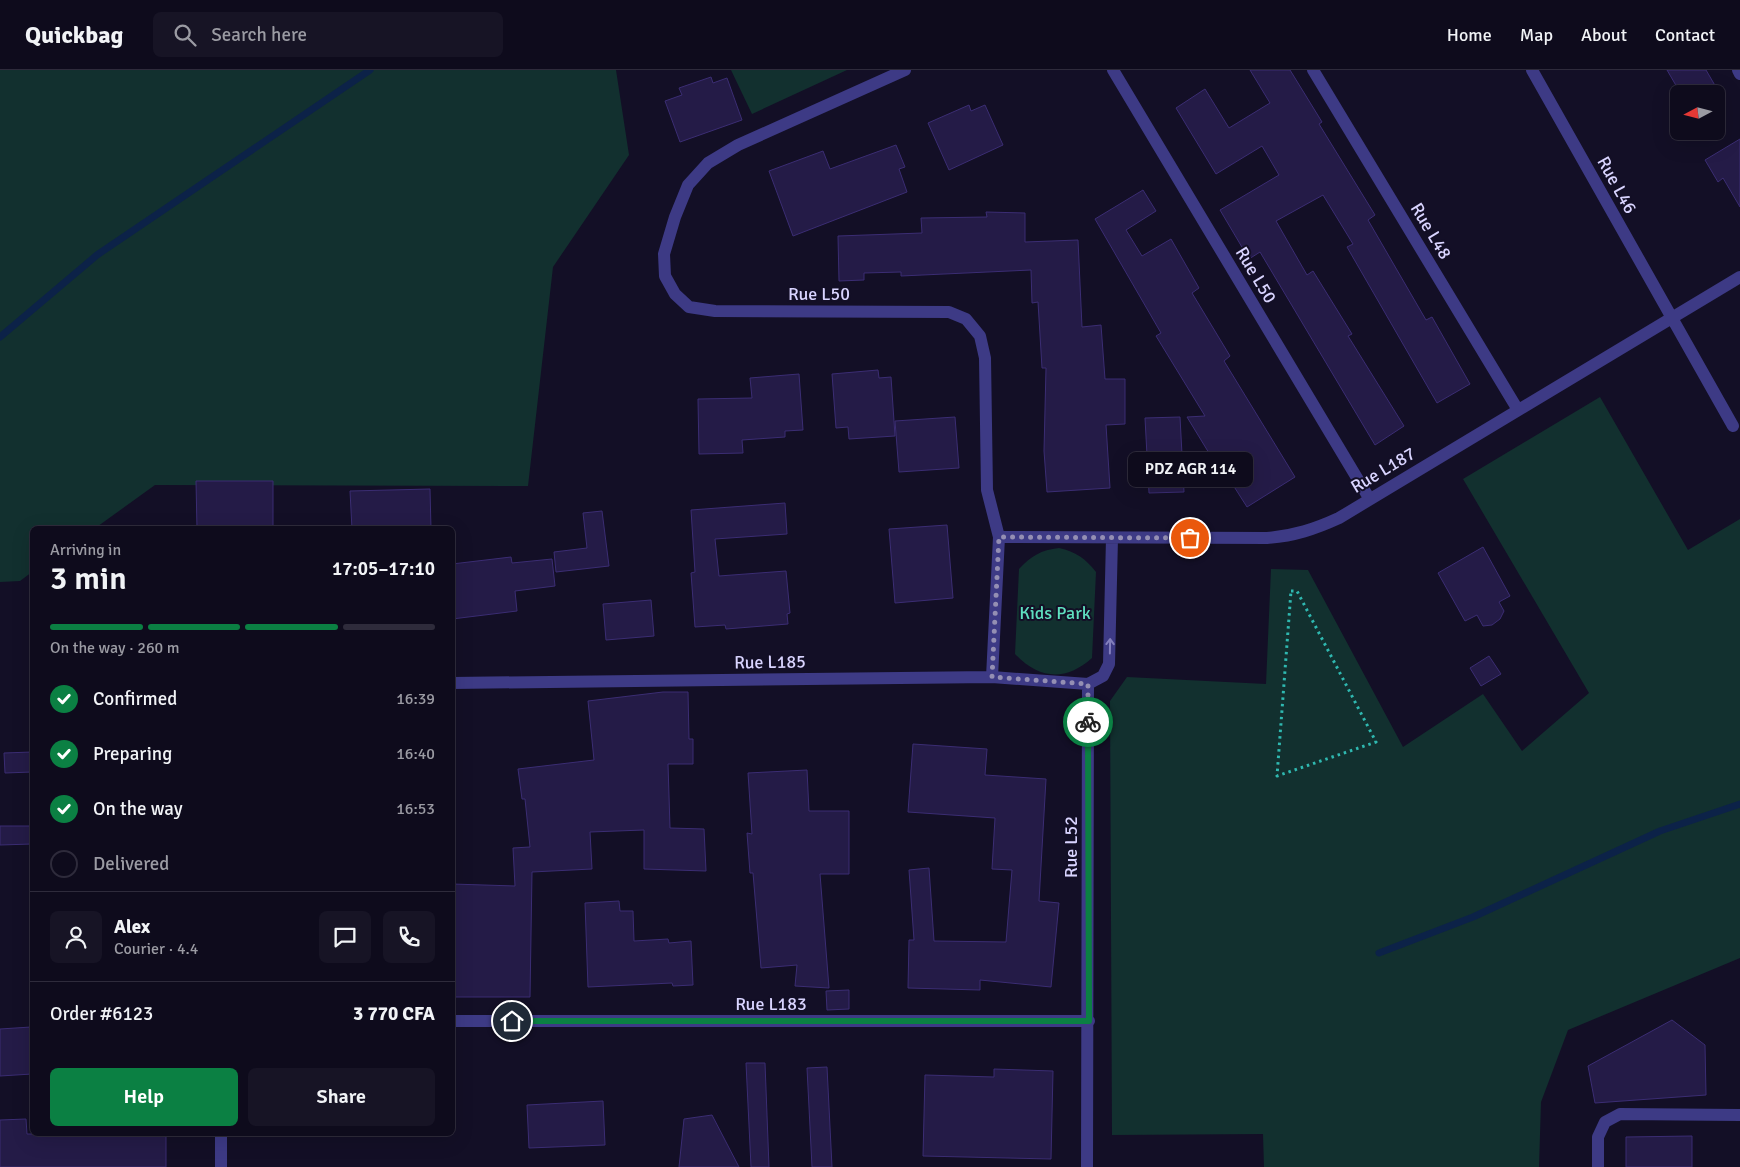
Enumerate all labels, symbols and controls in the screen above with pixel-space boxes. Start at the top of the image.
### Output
search box [153,12,503,57]
text: Quickbag [25,20,123,50]
icon: search [171,21,199,49]
text: Search here [211,23,307,47]
text: Home [1447,24,1492,46]
text: Map [1520,24,1553,46]
text: About [1581,24,1627,46]
text: Contact [1655,24,1715,46]
north arrow [1670,85,1725,140]
map controls [1670,85,1725,140]
street label: Rue L46 [1592,153,1642,217]
street label: Rue L48 [1406,199,1456,263]
street label: Rue L50 [1231,243,1281,307]
street label: Rue L50 [788,283,850,305]
street label: Rue L187 [1347,442,1419,498]
callout: PDZ AGR 114 [1128,453,1252,488]
text: PDZ AGR 114 [1145,459,1236,479]
pin [1169,517,1211,559]
icon: bag [1176,524,1204,552]
text: Arriving in [50,540,121,560]
text: 17:05–17:10 [332,557,435,581]
text: 3 min [50,559,127,598]
park label: Kids Park [1019,602,1091,624]
text: On the way · 260 m [50,638,180,658]
one-way arrow [1105,638,1115,654]
street label: Rue L185 [734,650,806,674]
icon: check [50,685,78,713]
text: Confirmed [93,687,177,711]
text: 16:39 [396,689,435,709]
courier [1063,697,1113,747]
icon: bike [1074,708,1102,736]
icon: check [50,740,78,768]
text: Preparing [93,742,172,766]
text: 16:40 [396,744,435,764]
icon: check [50,795,78,823]
text: On the way [93,797,183,821]
text: 16:53 [396,799,435,819]
street label: Rue L52 [1060,816,1082,878]
text: Delivered [93,852,169,876]
button: person [50,911,102,963]
button: chat [319,911,371,963]
button: phone [383,911,435,963]
text: Alex [114,915,150,939]
text: Courier · 4.4 [114,939,198,959]
street label: Rue L183 [735,993,807,1015]
pin [491,1000,533,1042]
text: Order #6123 [50,1002,153,1026]
text: 3 770 CFA [353,1002,435,1026]
icon: home [498,1007,526,1035]
button: Help [50,1068,238,1126]
button: Share [248,1068,435,1126]

